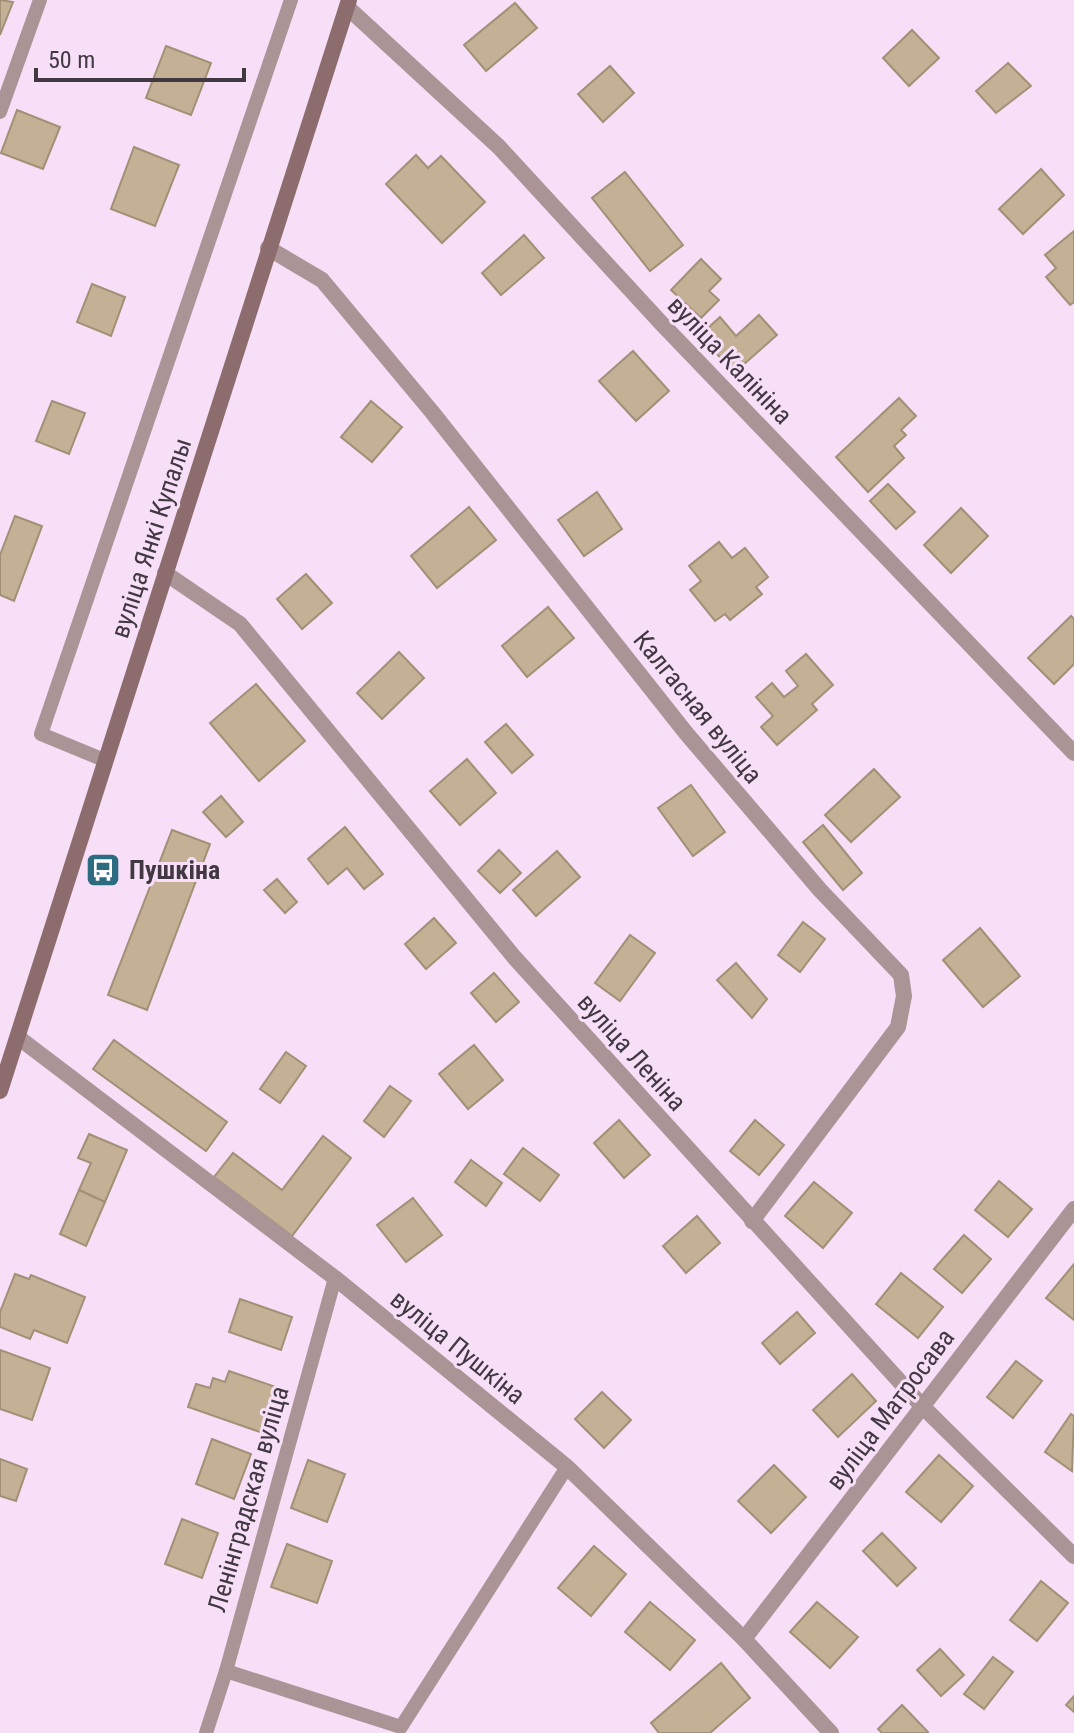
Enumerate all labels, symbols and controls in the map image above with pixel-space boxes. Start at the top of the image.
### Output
scale bar [36,32,244,82]
text: 50 m [48,46,95,74]
street label: вуліца Калініна [662,290,798,430]
street label: вуліца Янкі Купалы [105,434,197,642]
street label: Калгасная вуліца [627,625,769,789]
bus stop icon: Пушкіна [84,851,122,889]
place label: Пушкіна [129,855,220,885]
street label: вуліца Леніна [571,987,693,1117]
street label: вуліца Пушкіна [385,1284,531,1410]
street label: вуліца Матросава [820,1323,960,1495]
street label: Ленінградская вуліца [201,1383,295,1615]

